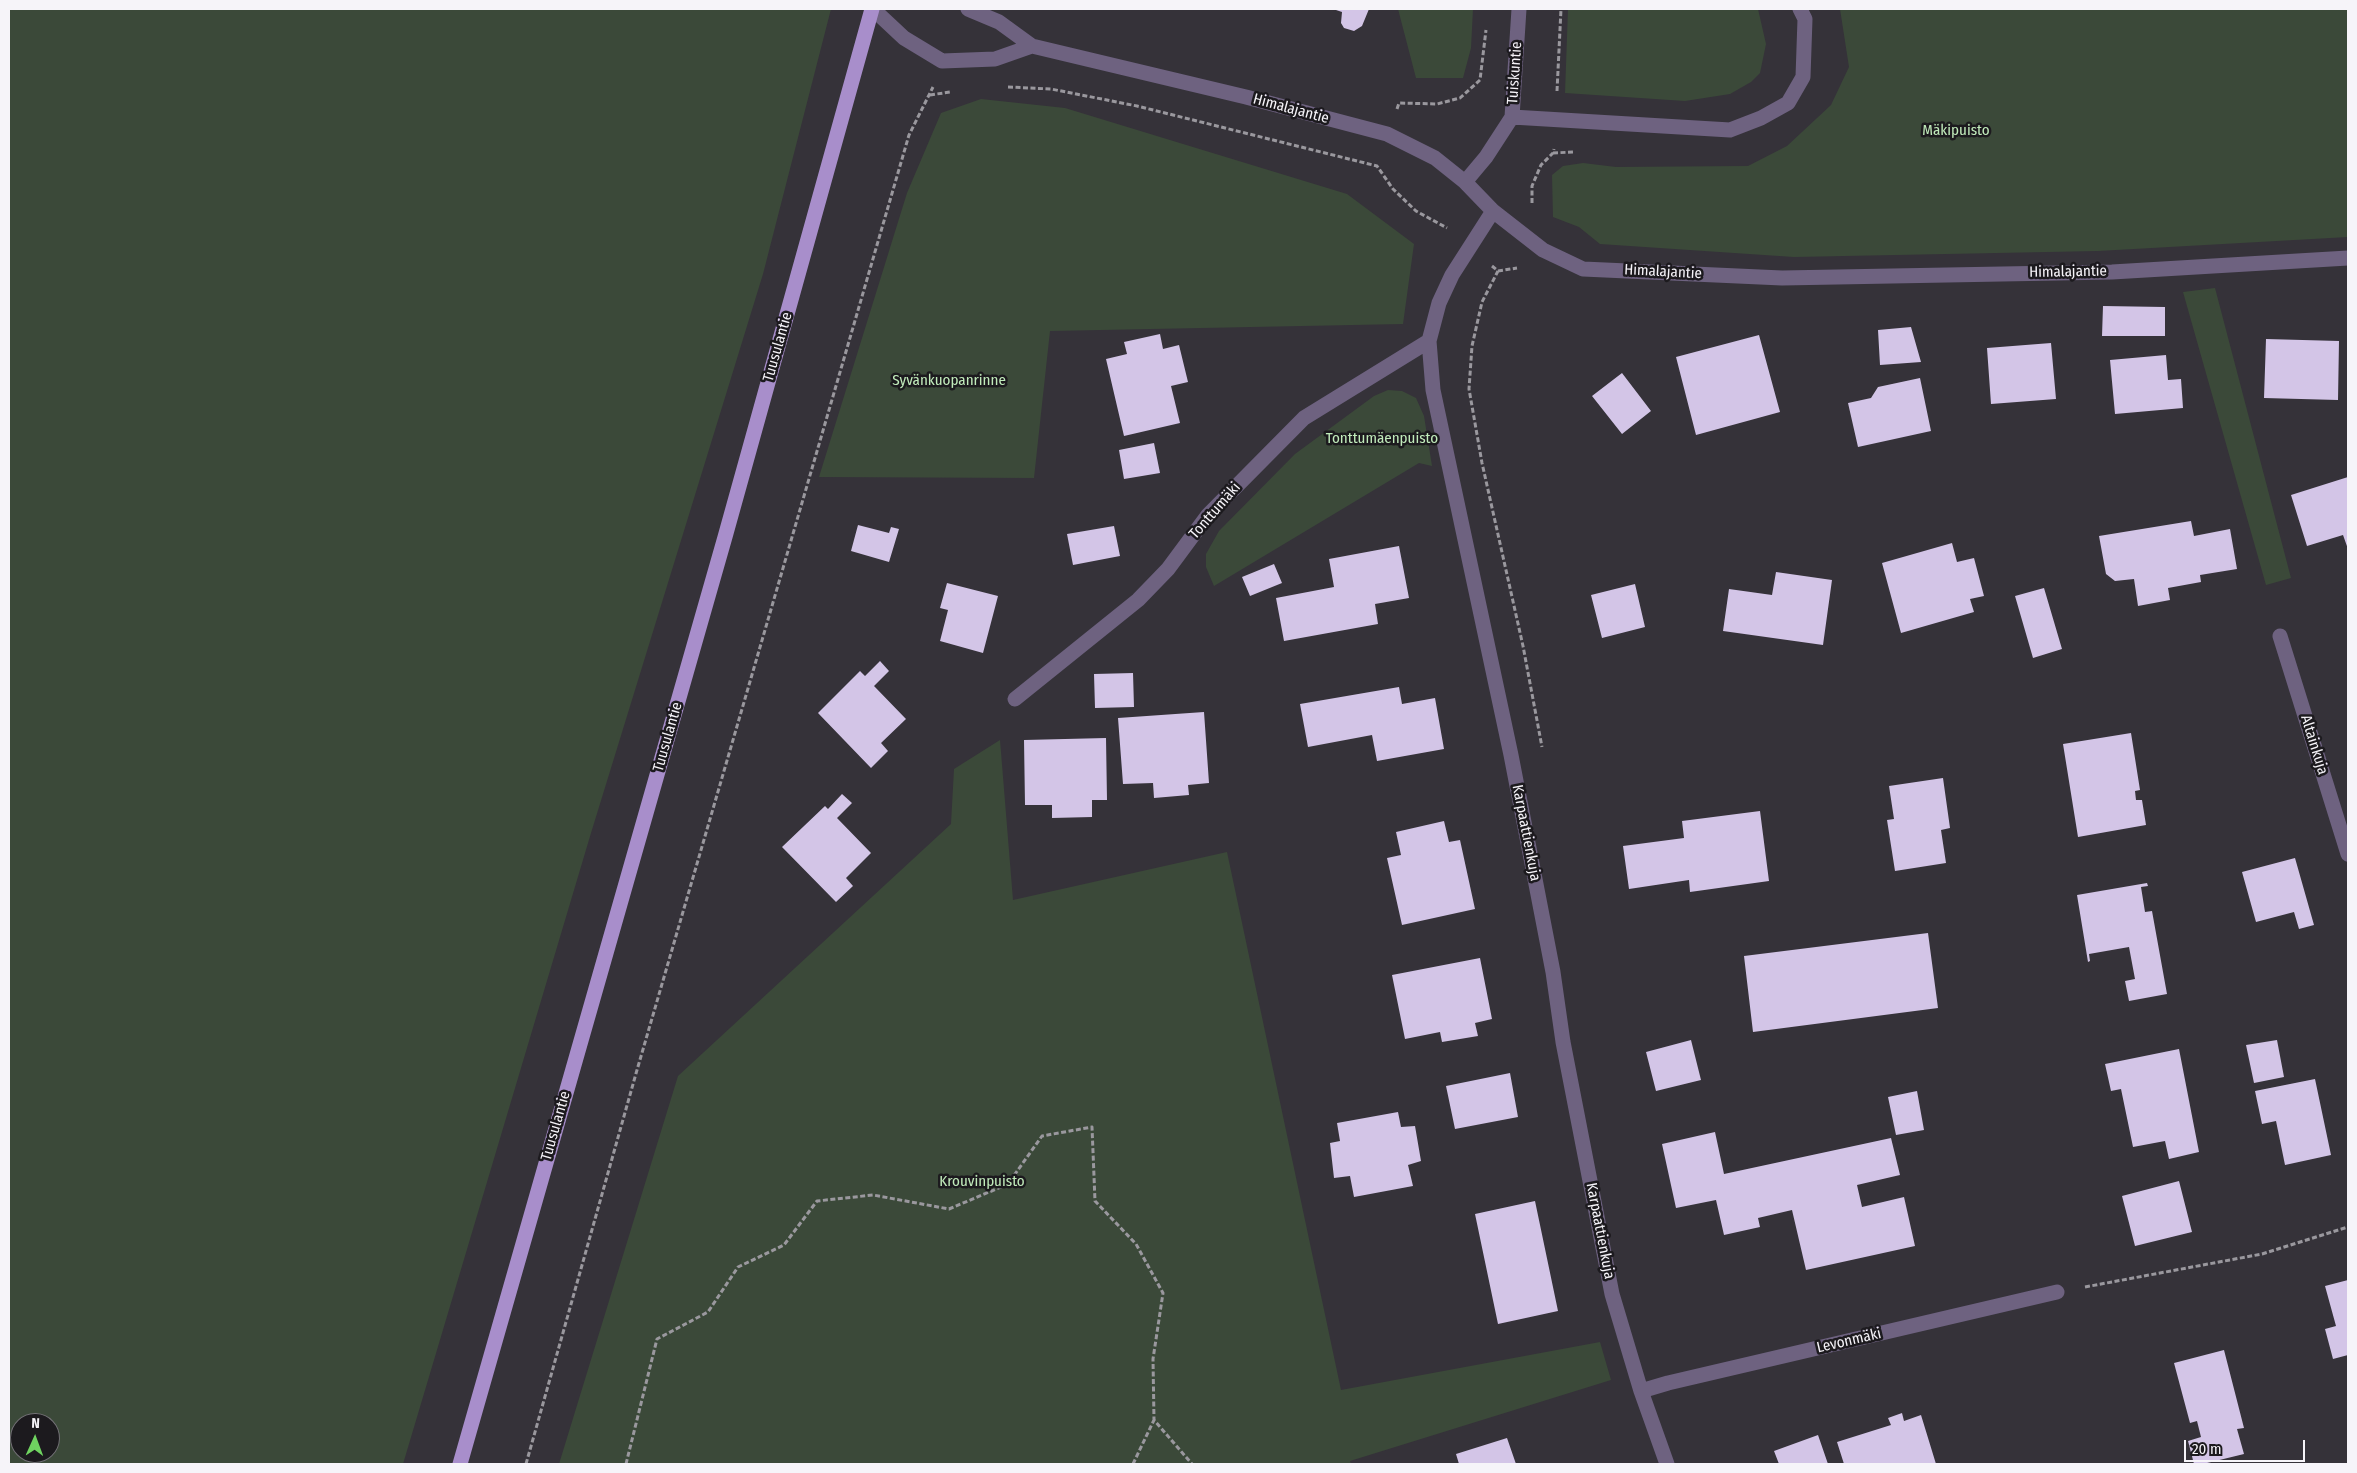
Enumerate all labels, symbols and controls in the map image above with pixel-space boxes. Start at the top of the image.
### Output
street label: Tuiskuntie [1504,41,1526,105]
street label: Himalajantie [1251,90,1331,128]
park label: Mäkipuisto [1922,122,1990,140]
street label: Himalajantie [1624,261,1702,283]
street label: Himalajantie [2029,262,2107,282]
street label: Tuusulantie [759,310,797,384]
park label: Syvänkuopanrinne [892,372,1006,390]
park label: Tonttumäenpuisto [1326,430,1438,448]
street label: Tonttumäki [1185,479,1245,543]
street label: Tuusulantie [649,700,687,774]
street label: Altainkuja [2296,713,2332,777]
street label: Karpaattienkuja [1508,783,1544,883]
street label: Tuusulantie [537,1089,575,1163]
park label: Krouvinpuisto [939,1173,1025,1191]
street label: Karpaattienkuja [1582,1181,1618,1281]
street label: Levonmäki [1815,1325,1883,1357]
north arrow [10,1413,60,1463]
text: N [31,1415,40,1432]
scale bar [2187,1430,2308,1462]
text: 20 m [2192,1440,2222,1458]

